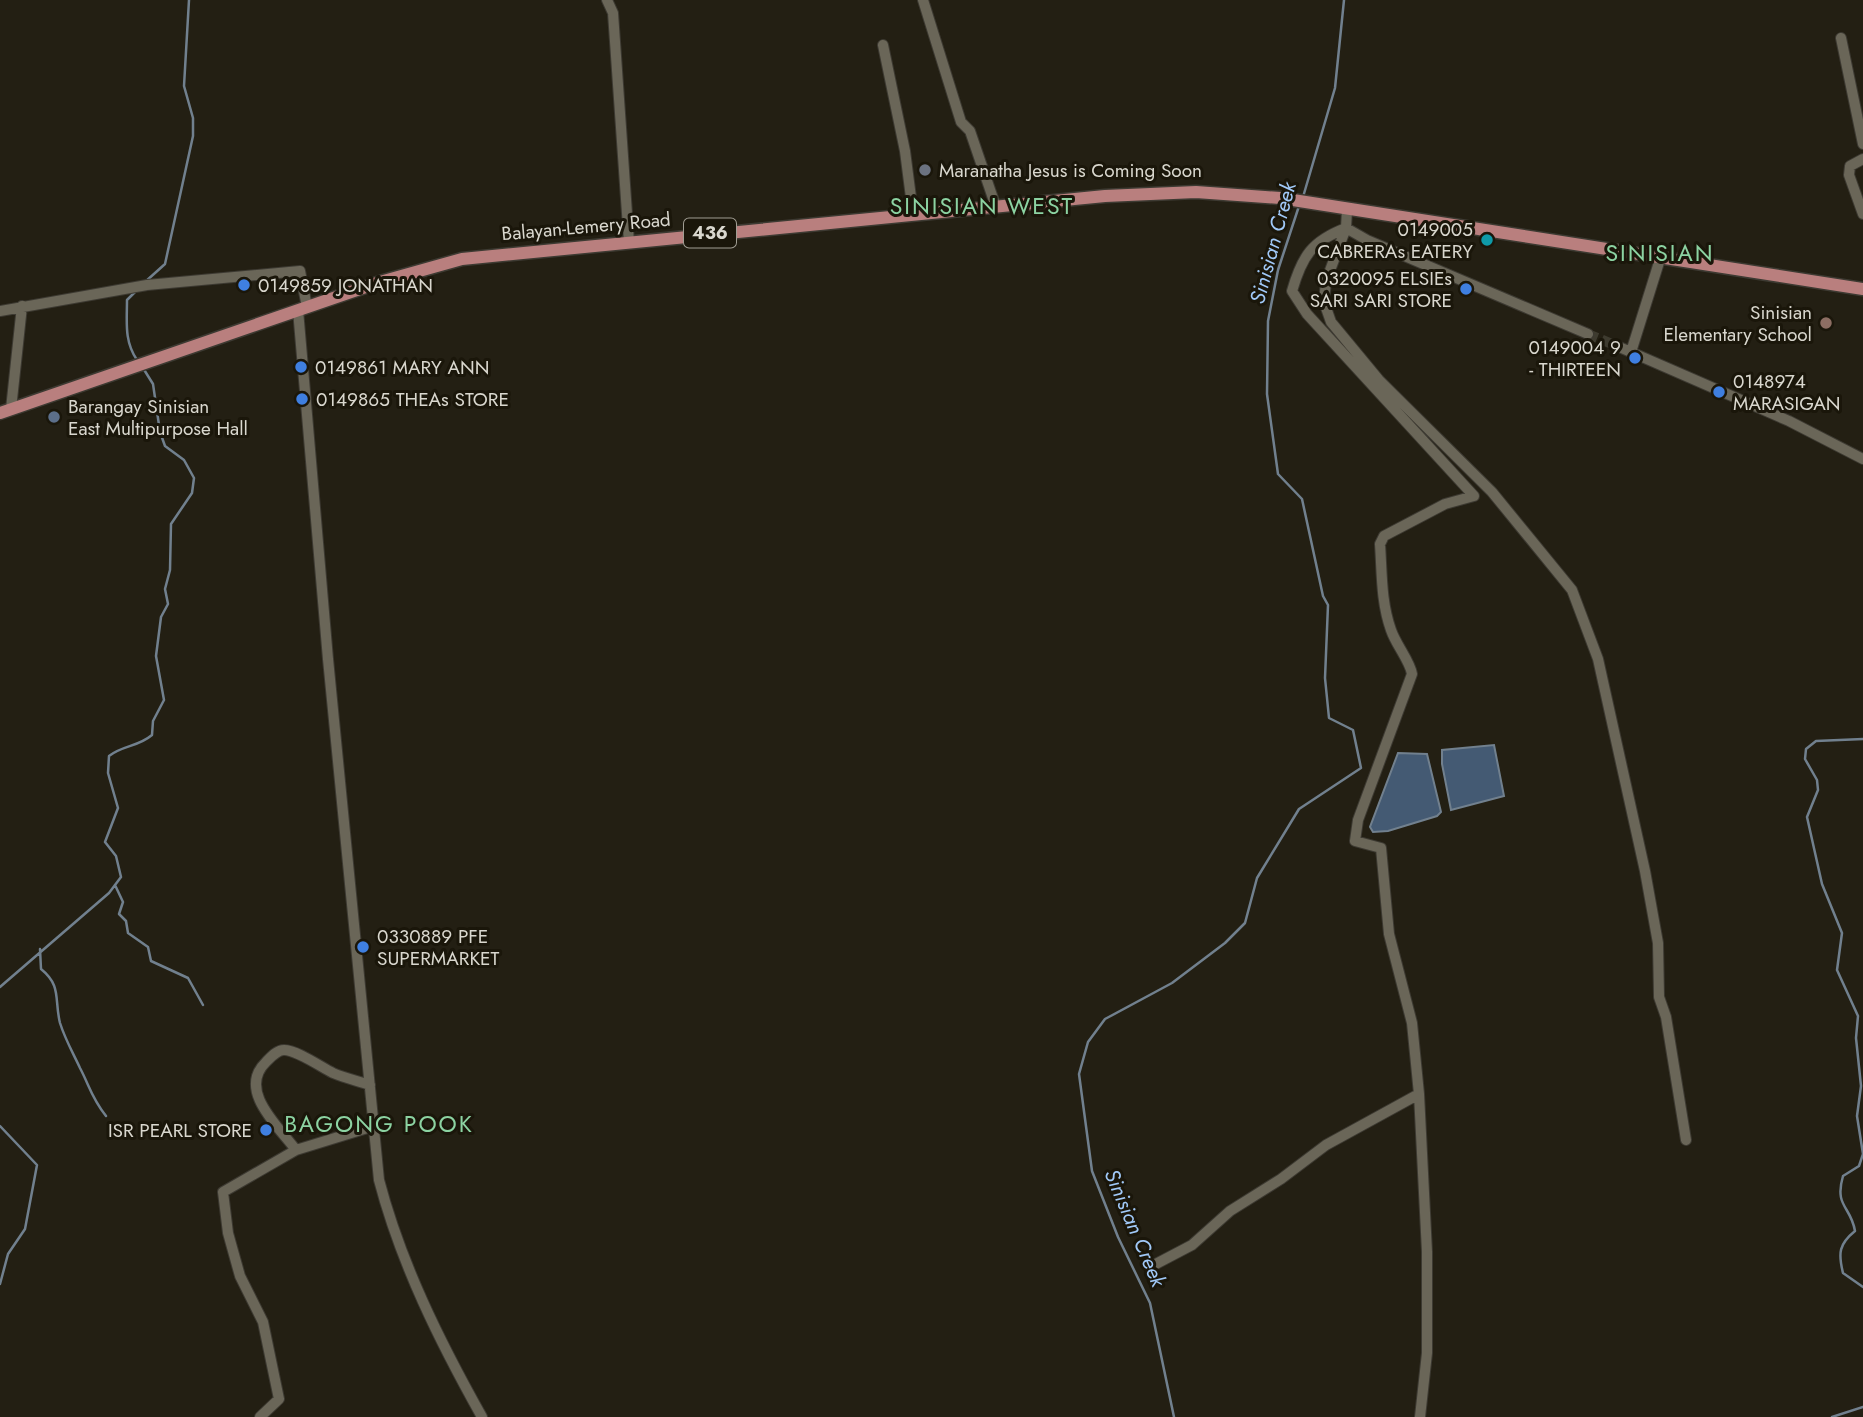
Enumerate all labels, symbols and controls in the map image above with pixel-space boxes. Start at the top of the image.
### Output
place label: Maranatha Jesus is Coming Soon [939,157,1202,184]
marker: Maranatha Jesus is Coming Soon [917,162,933,178]
water label: Sinisian Creek [1242,178,1304,307]
district label: SINISIAN WEST [890,189,1074,223]
street label: Balayan-Lemery Road [500,206,672,247]
place label: 0149005 CABRERAs EATERY [1317,216,1473,265]
road number: 436 [684,218,736,247]
marker: 0149005 CABRERAs EATERY [1479,232,1495,248]
district label: SINISIAN [1606,236,1714,270]
place label: 0320095 ELSIEs SARI SARI STORE [1310,265,1452,314]
place label: 0149859 JONATHAN [258,272,433,299]
marker: 0149859 JONATHAN [236,277,252,293]
marker: 0320095 ELSIEs SARI SARI STORE [1458,281,1474,297]
place label: Sinisian Elementary School [1663,299,1812,348]
marker: Sinisian Elementary School [1818,315,1834,331]
place label: 0149004 9 - THIRTEEN [1529,334,1621,383]
marker: 0149004 9 - THIRTEEN [1627,350,1643,366]
place label: 0149861 MARY ANN [315,354,489,381]
marker: 0149861 MARY ANN [293,359,309,375]
place label: 0148974 MARASIGAN [1733,368,1841,417]
marker: 0148974 MARASIGAN [1711,384,1727,400]
place label: 0149865 THEAs STORE [316,386,509,413]
marker: 0149865 THEAs STORE [294,391,310,407]
place label: Barangay Sinisian East Multipurpose Hall [68,393,248,442]
marker: Barangay Sinisian East Multipurpose Hall [46,409,62,425]
place label: 0330889 PFE SUPERMARKET [377,923,500,972]
marker: 0330889 PFE SUPERMARKET [355,939,371,955]
district label: BAGONG POOK [284,1107,474,1141]
place label: ISR PEARL STORE [108,1117,252,1144]
marker: ISR PEARL STORE [258,1122,274,1138]
water label: Sinisian Creek [1097,1165,1174,1292]

